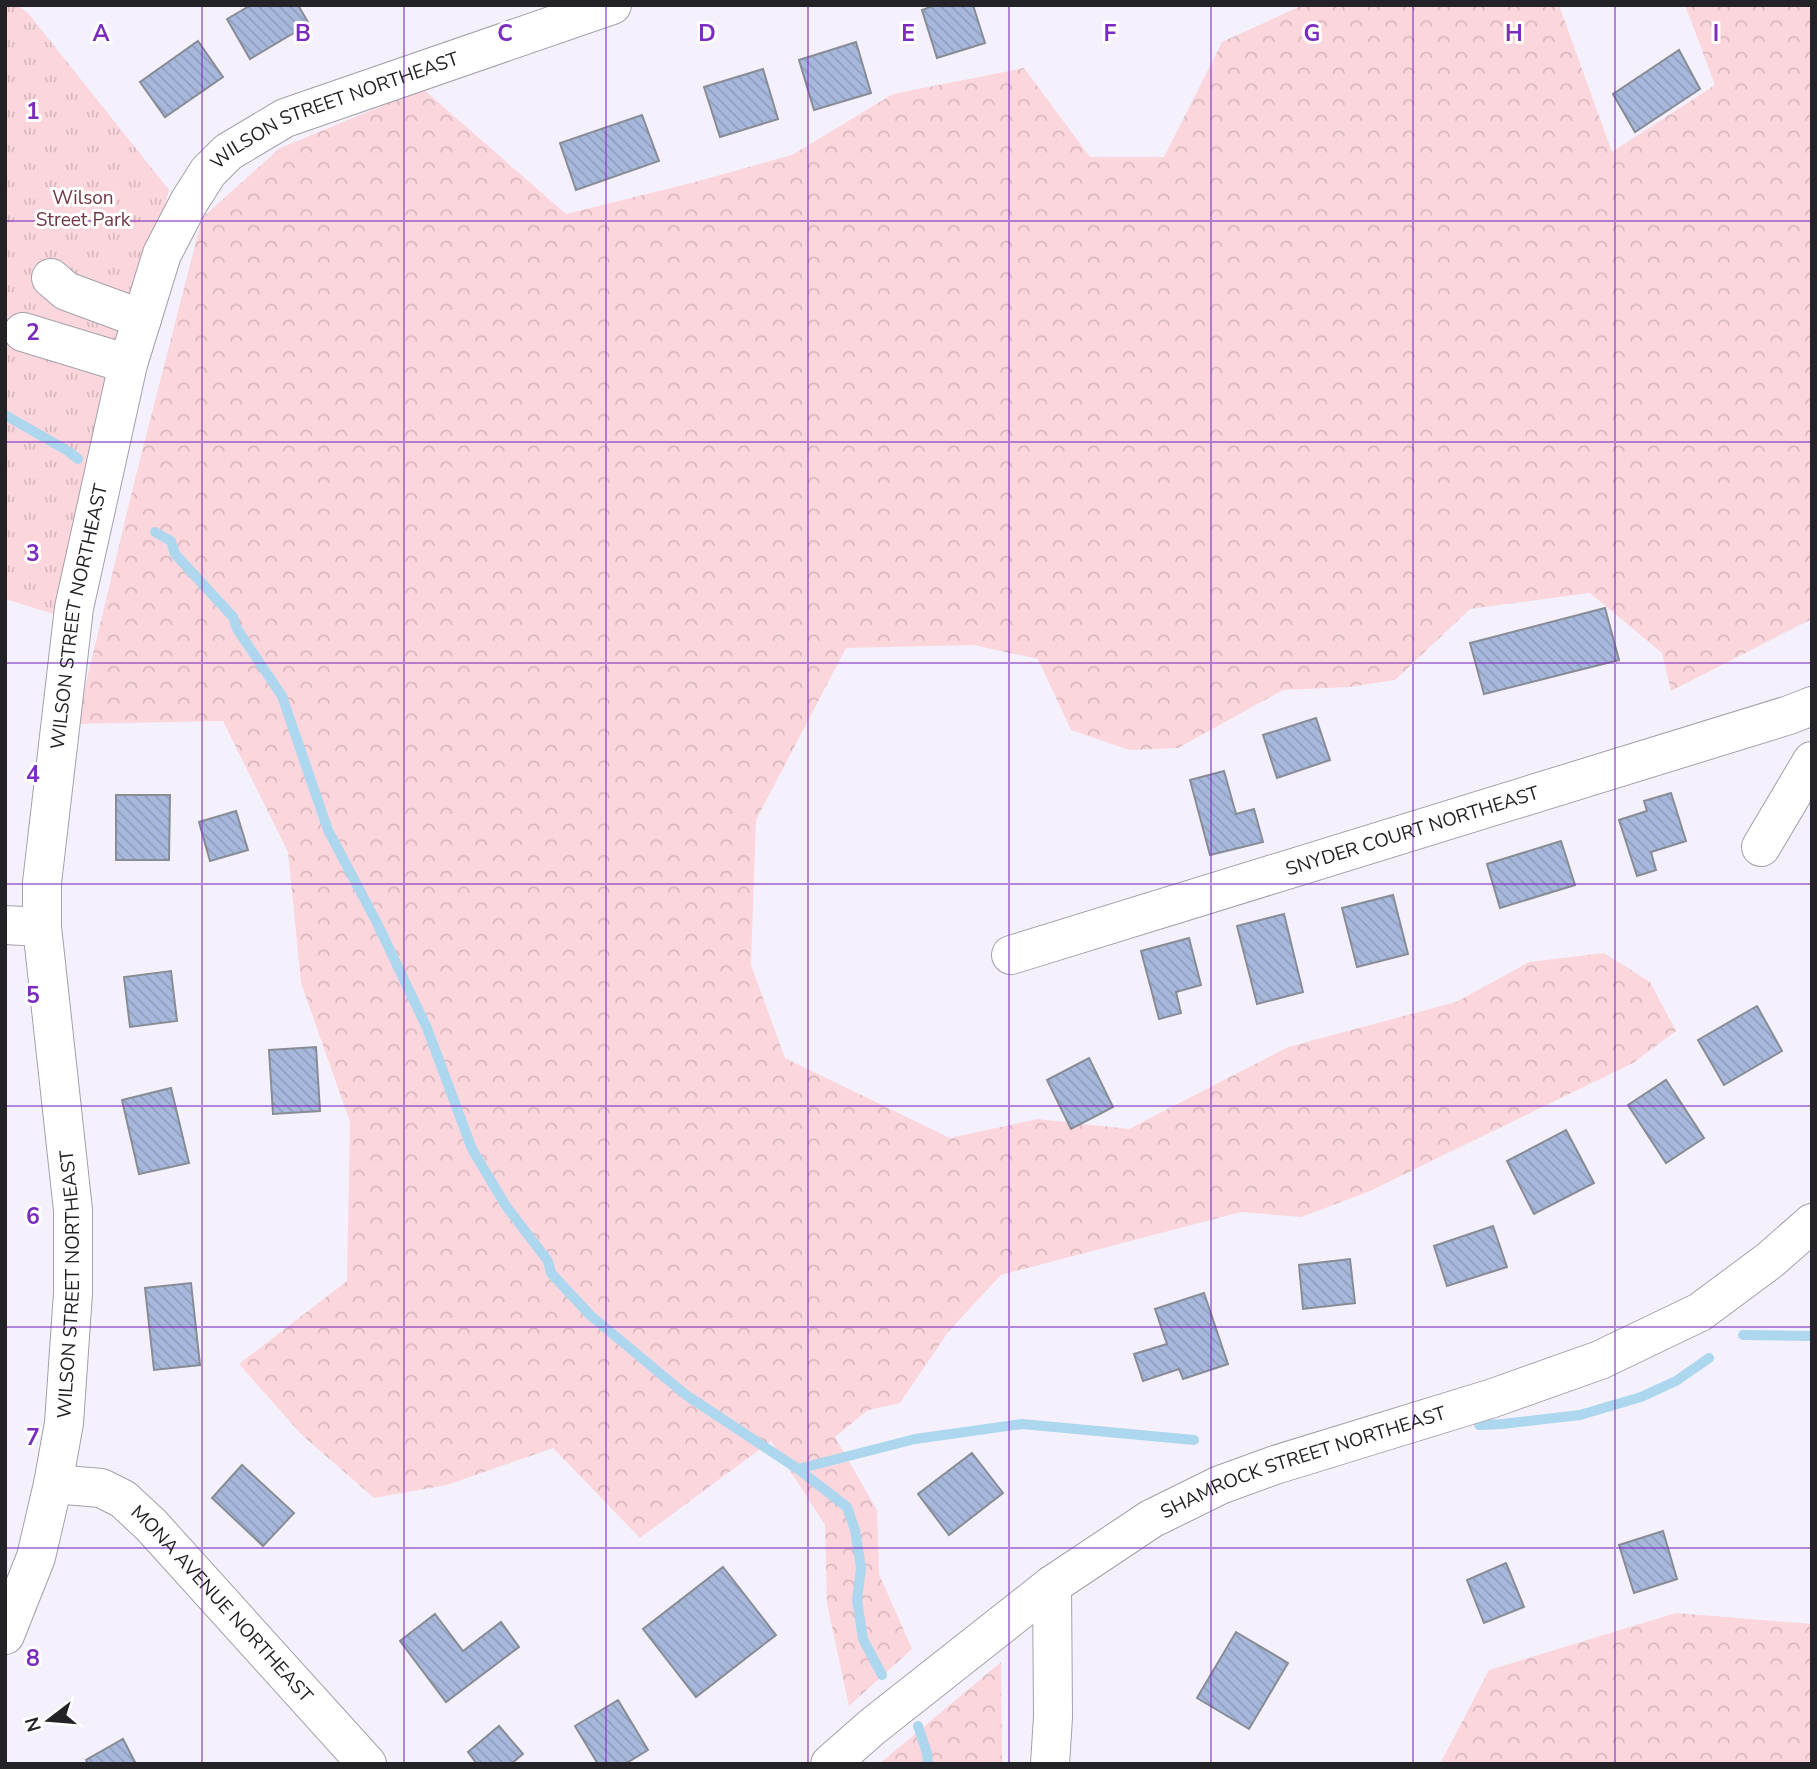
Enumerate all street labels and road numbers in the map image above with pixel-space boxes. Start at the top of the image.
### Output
street label: WILSON STREET NORTHEAST [205,46,463,175]
street label: WILSON STREET NORTHEAST [45,481,114,751]
street label: SNYDER COURT NORTHEAST [1282,780,1543,883]
street label: WILSON STREET NORTHEAST [51,1148,86,1419]
street label: SHAMROCK STREET NORTHEAST [1156,1400,1449,1525]
street label: MONA AVENUE NORTHEAST [125,1500,319,1709]

